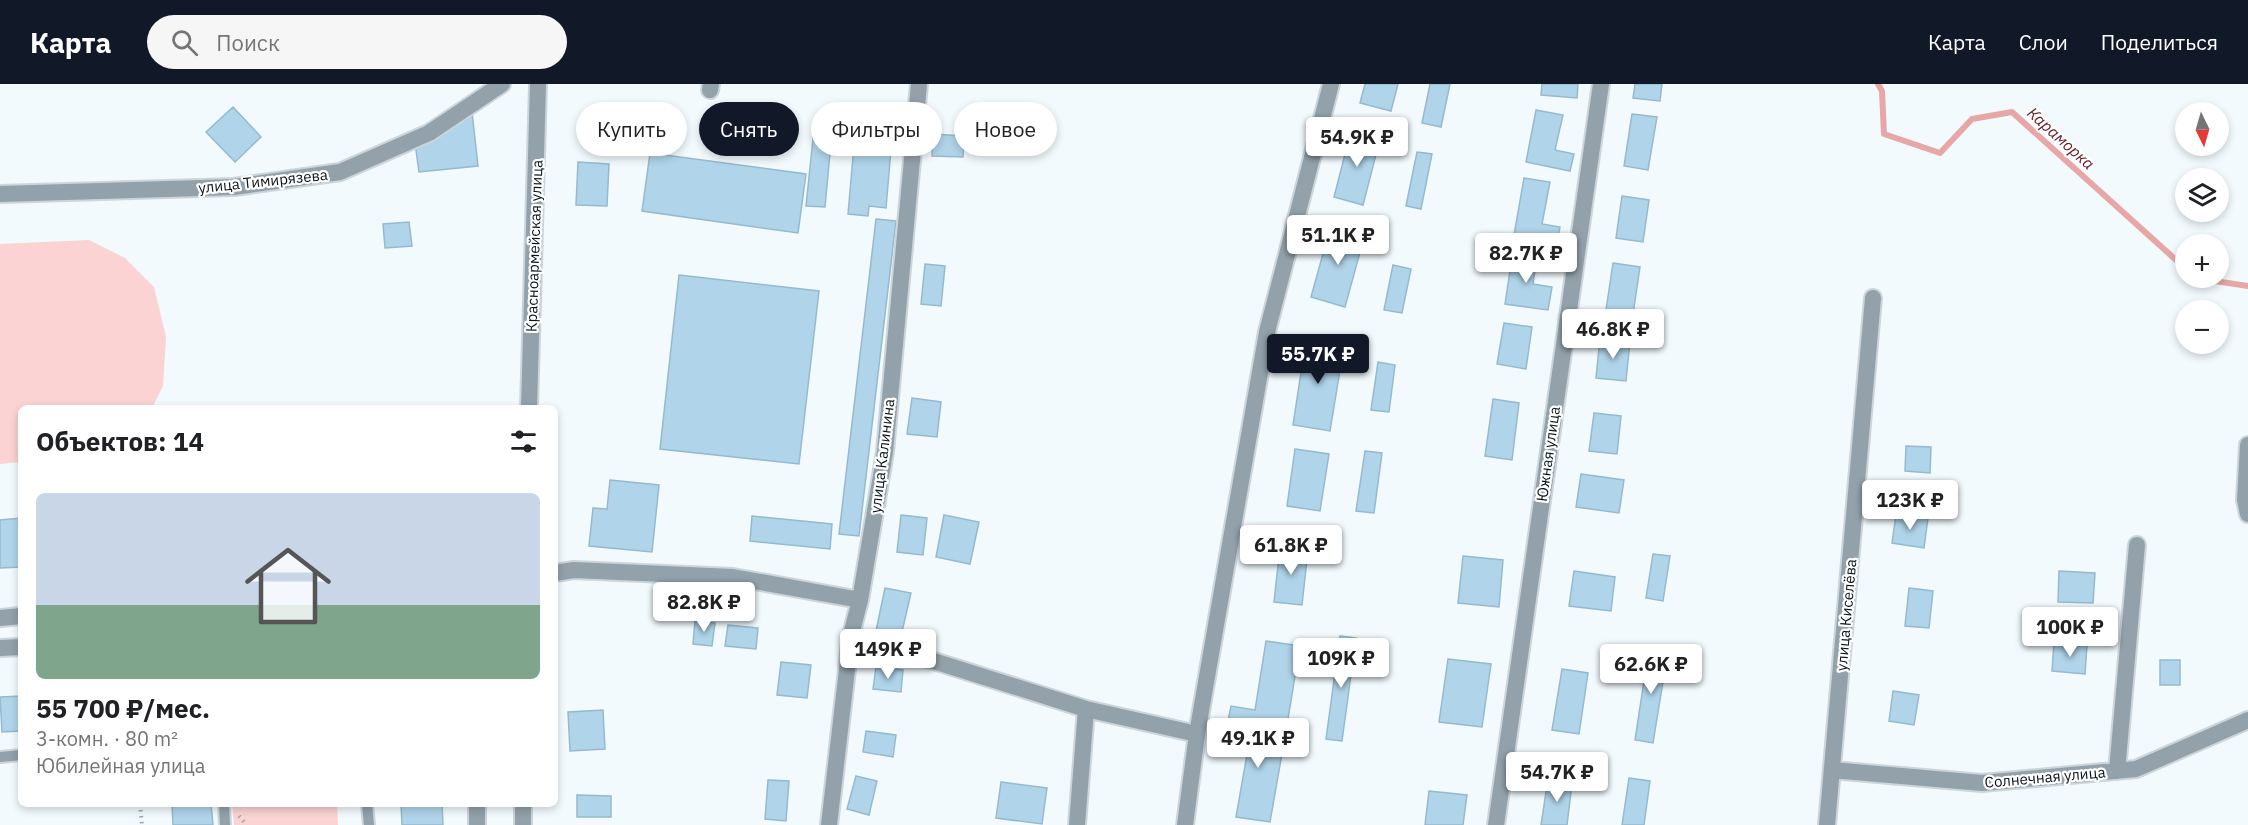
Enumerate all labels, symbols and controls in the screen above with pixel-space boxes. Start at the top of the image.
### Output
search box [147,15,567,69]
text: Карта [30,24,111,61]
icon: search [168,26,201,59]
text: Поиск [216,28,280,57]
text: Карта [1928,28,1986,56]
text: Слои [2019,28,2068,56]
text: Поделиться [2101,28,2218,56]
chip: Купить [576,102,687,156]
chip: Снять [699,102,799,156]
chip: Фильтры [811,102,942,156]
chip: Новое [954,102,1057,156]
north arrow [2175,102,2229,156]
map controls [2175,102,2229,354]
water label: Караморка [2023,103,2099,173]
pin: 54.9K ₽ [1302,117,1412,168]
text: 54.9K ₽ [1320,123,1394,150]
street label: Красноармейская улица [521,160,547,332]
street label: улица Тимирязева [197,165,329,197]
button: layers [2175,168,2229,222]
pin: 51.1K ₽ [1283,215,1393,266]
text: 51.1K ₽ [1301,221,1375,248]
pin: 82.7K ₽ [1471,233,1581,284]
button: + [2175,234,2229,288]
text: 82.7K ₽ [1489,239,1563,266]
button: − [2175,300,2229,354]
pin: 46.8K ₽ [1558,309,1668,360]
text: 46.8K ₽ [1576,315,1650,342]
pin: 55.7K ₽ [1263,334,1373,385]
text: 55.7K ₽ [1281,340,1355,367]
street label: улица Калинина [866,398,898,514]
street label: Южная улица [1532,405,1564,503]
text: Объектов: 14 [36,424,204,458]
icon: filters [507,425,540,458]
pin: 123K ₽ [1861,480,1959,531]
text: 123K ₽ [1876,486,1944,513]
pin: 61.8K ₽ [1236,525,1346,576]
text: 61.8K ₽ [1254,531,1328,558]
icon: home [234,532,342,640]
street label: улица Киселёва [1832,558,1860,672]
pin: 82.8K ₽ [649,582,759,633]
text: 82.8K ₽ [667,588,741,615]
pin: 100K ₽ [2021,607,2119,658]
text: 100K ₽ [2036,613,2104,640]
pin: 149K ₽ [839,629,937,680]
text: 149K ₽ [854,635,922,662]
pin: 109K ₽ [1292,638,1390,689]
text: 109K ₽ [1307,644,1375,671]
pin: 62.6K ₽ [1596,644,1706,695]
text: 62.6K ₽ [1614,650,1688,677]
text: 55 700 ₽/мес. [36,691,210,725]
pin: 49.1K ₽ [1203,718,1313,769]
text: 49.1K ₽ [1221,724,1295,751]
text: 3-комн. · 80 m² [36,725,178,752]
text: Юбилейная улица [36,752,206,779]
pin: 54.7K ₽ [1502,752,1612,803]
text: 54.7K ₽ [1520,758,1594,785]
street label: Солнечная улица [1984,762,2106,792]

